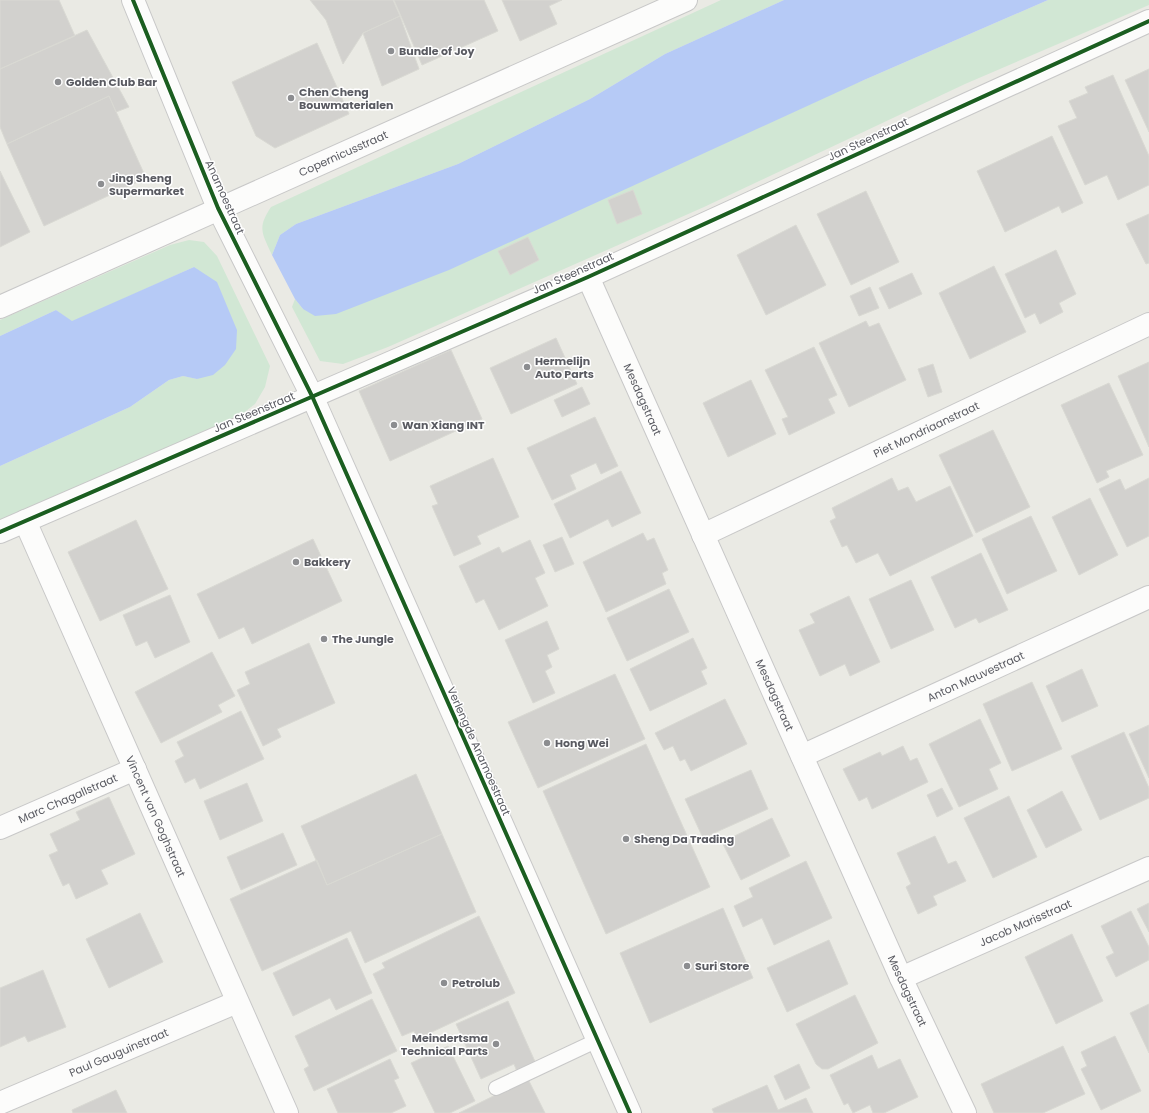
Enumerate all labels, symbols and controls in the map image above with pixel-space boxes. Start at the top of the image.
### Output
place label: Bundle of Joy [399,43,475,59]
marker: Bundle of Joy [386,46,396,56]
place label: Golden Club Bar [66,74,157,90]
marker: Golden Club Bar [53,77,63,87]
place label: Chen Cheng Bouwmaterialen [299,84,393,113]
marker: Chen Cheng Bouwmaterialen [286,93,296,103]
street label: Jan Steenstraat [825,113,911,165]
street label: Copernicusstraat [296,127,390,180]
street label: Anamoestraat [201,157,249,237]
place label: Jing Sheng Supermarket [109,170,185,199]
marker: Jing Sheng Supermarket [96,179,106,189]
street label: Jan Steenstraat [530,248,616,298]
place label: Hermelijn Auto Parts [535,353,594,382]
street label: Mesdagstraat [620,361,666,438]
marker: Hermelijn Auto Parts [522,362,532,372]
street label: Jan Steenstraat [211,388,297,436]
street label: Piet Mondriaanstraat [871,397,982,461]
place label: Wan Xiang INT [402,417,485,433]
marker: Wan Xiang INT [389,420,399,430]
place label: Bakkery [304,554,351,570]
marker: Bakkery [291,557,301,567]
place label: The Jungle [332,631,394,647]
marker: The Jungle [319,634,329,644]
street label: Anton Mauvestraat [924,647,1027,706]
street label: Mesdagstraat [752,657,798,734]
street label: Verlengde Anamoestraat [443,684,515,818]
place label: Hong Wei [555,735,609,751]
marker: Hong Wei [542,738,552,748]
street label: Vincent van Goghstraat [122,753,190,880]
street label: Marc Chagallstraat [16,770,120,827]
place label: Sheng Da Trading [634,831,734,847]
marker: Sheng Da Trading [621,834,631,844]
street label: Jacob Marisstraat [977,895,1074,950]
street label: Mesdagstraat [884,953,931,1029]
place label: Suri Store [695,958,749,974]
marker: Suri Store [682,961,692,971]
place label: Petrolub [452,975,500,991]
marker: Petrolub [439,978,449,988]
street label: Paul Gauguinstraat [67,1024,171,1081]
place label: Meindertsma Technical Parts [401,1030,488,1059]
marker: Meindertsma Technical Parts [491,1039,501,1049]

